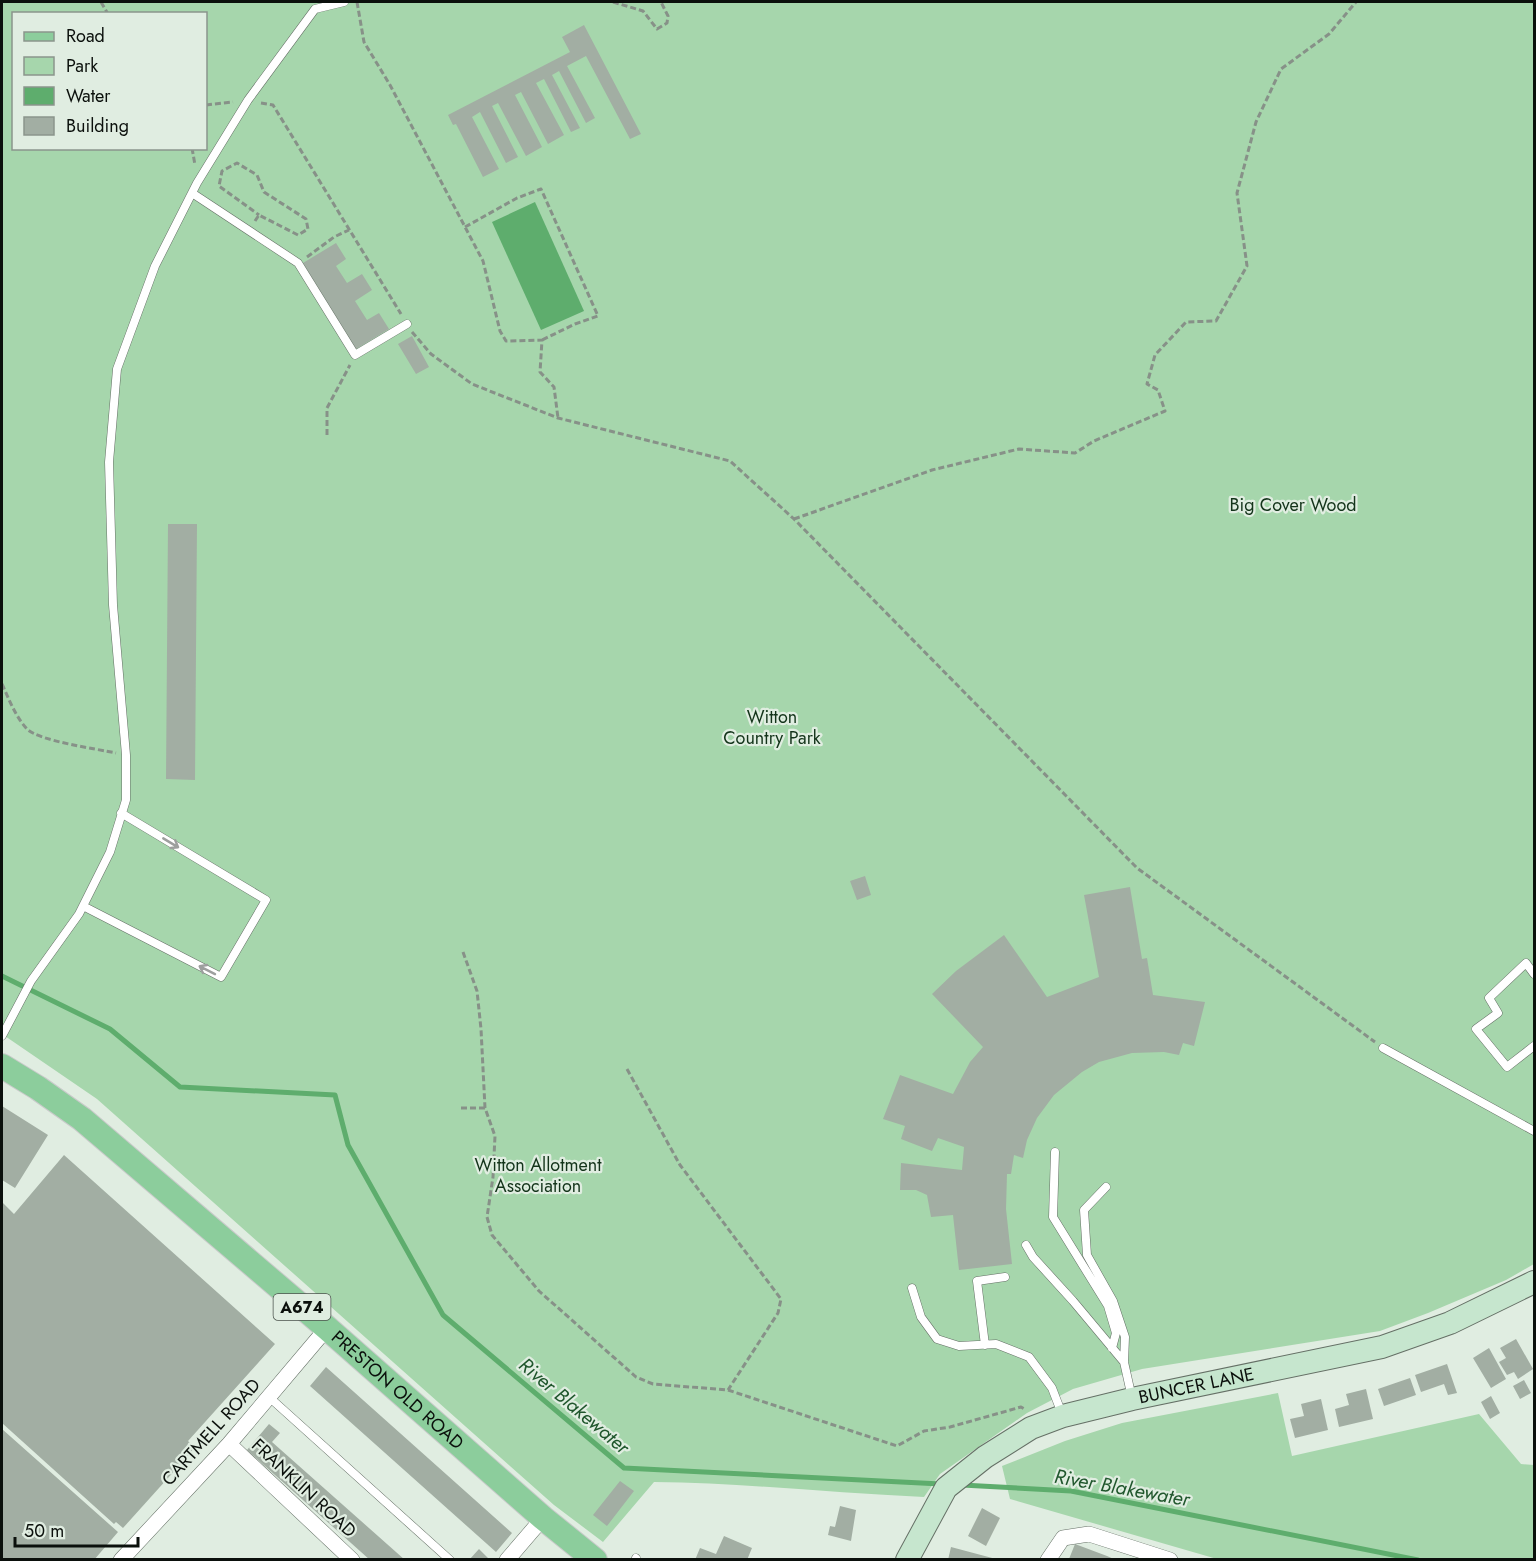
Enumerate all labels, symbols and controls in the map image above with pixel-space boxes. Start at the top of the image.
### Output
legend [12,12,207,150]
text: Road [66,23,105,49]
text: Park [66,53,98,79]
text: Water [66,83,111,109]
text: Building [66,113,129,139]
park label: Big Cover Wood [1229,492,1357,518]
park label: Witton Country Park [723,704,821,751]
one-way arrow [162,837,179,849]
one-way arrow [198,963,216,975]
park label: Witton Allotment Association [474,1152,602,1199]
road number: A674 [274,1294,330,1320]
street label: PRESTON OLD ROAD [326,1325,469,1456]
water label: River Blakewater [512,1351,637,1462]
street label: BUNCER LANE [1136,1361,1256,1410]
street label: CARTMELL ROAD [156,1373,266,1491]
street label: FRANKLIN ROAD [246,1433,362,1543]
water label: River Blakewater [1052,1462,1193,1514]
scale bar [15,1510,138,1548]
text: 50 m [24,1518,64,1544]

